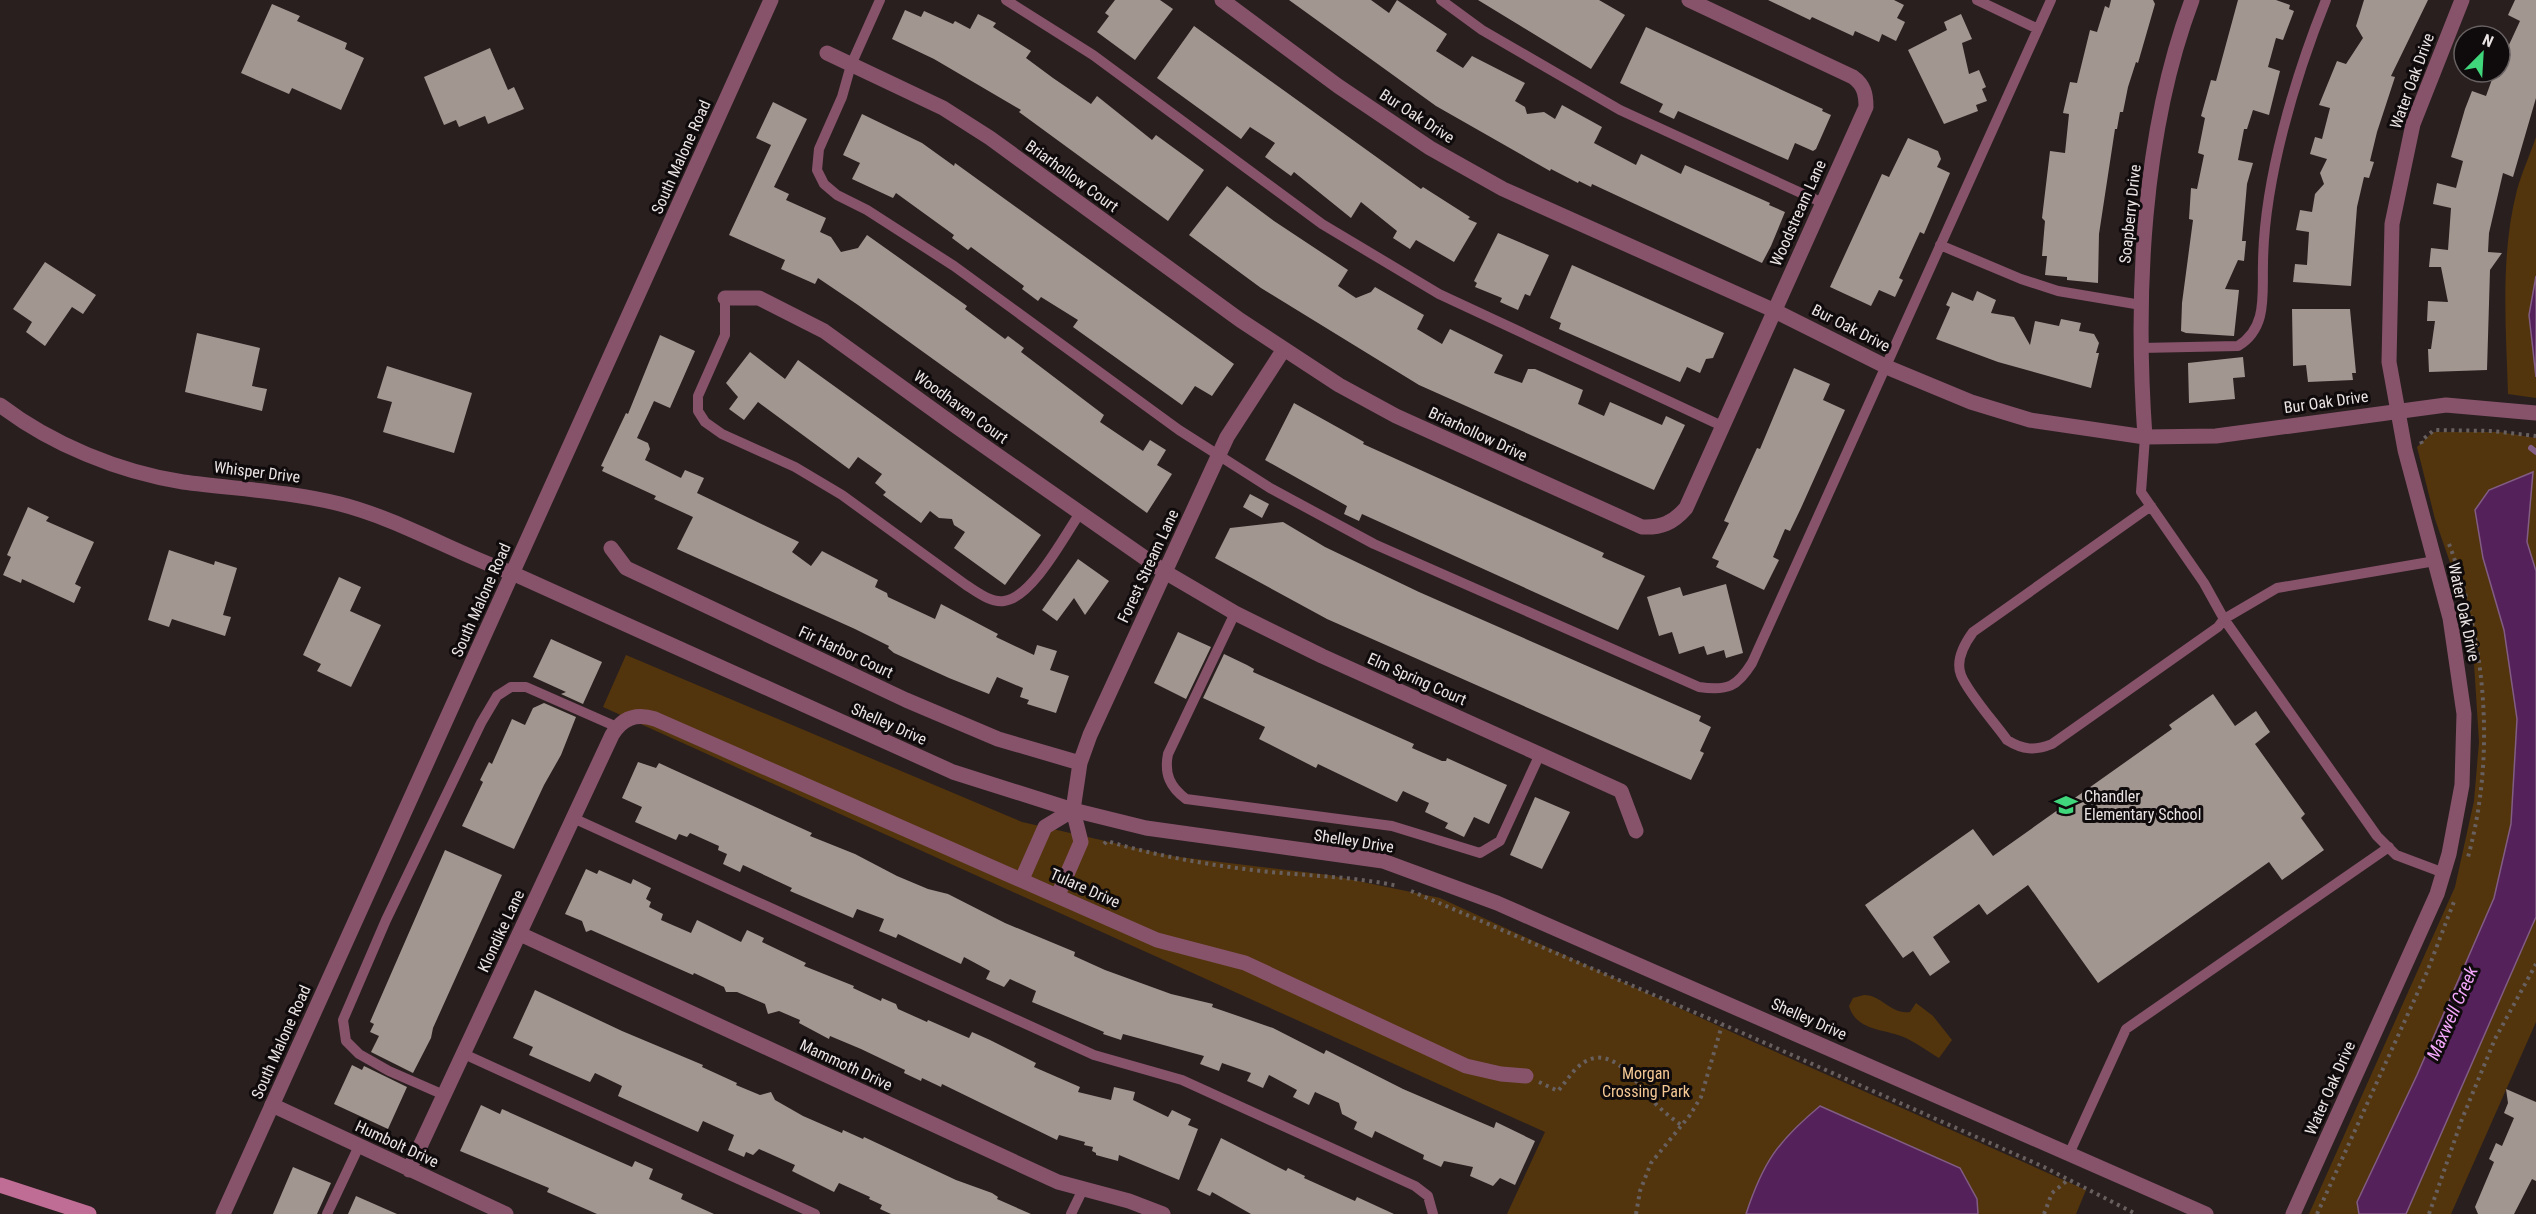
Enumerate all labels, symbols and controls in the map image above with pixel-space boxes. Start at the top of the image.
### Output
north arrow [2452,24,2512,84]
text: N [2480,30,2496,51]
street label: Water Oak Drive [2386,31,2438,131]
street label: Bur Oak Drive [1376,85,1458,147]
street label: South Malone Road [647,97,715,217]
street label: Briarhollow Court [1022,136,1122,216]
street label: Woodstream Lane [1766,157,1830,269]
street label: Soapberry Drive [2115,164,2145,264]
street label: Bur Oak Drive [1809,300,1893,356]
street label: Woodhaven Court [910,366,1012,448]
street label: Bur Oak Drive [2283,387,2369,417]
street label: Briarhollow Drive [1426,403,1530,465]
street label: Whisper Drive [213,457,301,487]
street label: Forest Stream Lane [1113,506,1183,626]
street label: South Malone Road [447,540,515,660]
street label: Water Oak Drive [2444,561,2484,663]
street label: Fir Harbor Court [796,622,896,682]
street label: Elm Spring Court [1365,649,1470,709]
street label: Shelley Drive [848,699,930,749]
place label: Chandler Elementary School [2084,787,2201,824]
school or university icon: Chandler Elementary School [2053,792,2079,818]
street label: Shelley Drive [1313,825,1395,857]
street label: Tulare Drive [1047,864,1123,912]
street label: Klondike Lane [474,887,528,975]
water label: Maxwell Creek [2422,962,2482,1063]
street label: South Malone Road [247,982,315,1102]
street label: Shelley Drive [1768,994,1850,1044]
street label: Mammoth Drive [797,1035,895,1095]
street label: Water Oak Drive [2301,1038,2359,1138]
park label: Morgan Crossing Park [1602,1064,1691,1101]
street label: Humbolt Drive [352,1116,442,1172]

